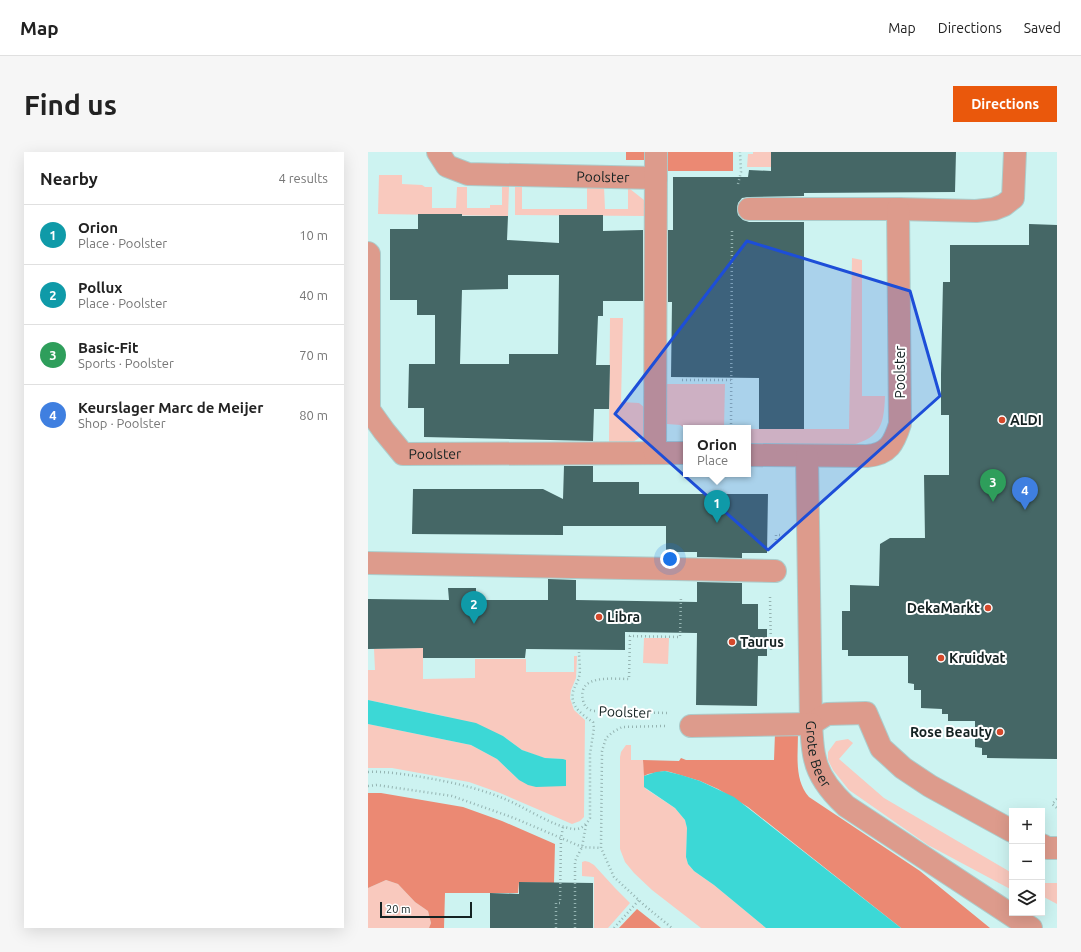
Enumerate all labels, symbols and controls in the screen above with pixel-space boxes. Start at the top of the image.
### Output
text: Map [20,17,59,39]
text: Map [888,20,916,36]
text: Directions [938,20,1002,36]
text: Saved [1024,20,1061,36]
button: Directions [953,86,1057,122]
text: Find us [24,89,117,120]
street label: Poolster [576,168,630,185]
text: Nearby [40,169,98,188]
text: 4 results [278,171,328,185]
text: Orion [78,219,118,236]
text: 1 [49,228,57,242]
text: 10 m [299,228,328,242]
text: Place · Poolster [78,236,167,250]
text: Pollux [78,279,122,296]
text: 2 [49,288,57,302]
text: 40 m [299,288,328,302]
text: Place · Poolster [78,296,167,310]
text: Basic-Fit [78,339,139,356]
street label: Poolster [892,345,908,398]
text: 3 [49,348,57,362]
text: 70 m [299,348,328,362]
text: Sports · Poolster [78,356,174,370]
text: Keurslager Marc de Meijer [78,399,263,416]
text: 4 [49,408,57,422]
text: 80 m [299,408,328,422]
place label: ALDI [1010,412,1042,428]
marker: ALDI [997,415,1007,425]
text: Shop · Poolster [78,416,166,430]
popup [683,425,751,477]
text: Orion [697,436,737,453]
street label: Poolster [408,446,462,462]
text: Place [697,453,728,467]
pin: 3 [980,469,1006,502]
pin: 4 [1012,477,1038,510]
pin: 1 [704,490,730,523]
your location [660,549,680,569]
pin: 2 [461,591,487,624]
place label: DekaMarkt [907,600,980,616]
marker: DekaMarkt [983,603,993,613]
place label: Libra [607,609,640,625]
marker: Libra [594,612,604,622]
place label: Taurus [740,634,784,650]
marker: Taurus [727,637,737,647]
place label: Kruidvat [949,650,1006,666]
marker: Kruidvat [936,653,946,663]
street label: Poolster [598,703,652,721]
street label: Grote Beer [803,720,835,791]
place label: Rose Beauty [910,724,993,740]
marker: Rose Beauty [995,727,1005,737]
map controls [1009,808,1045,916]
button: + [1009,808,1045,844]
button: − [1009,844,1045,880]
button: layers [1009,880,1045,916]
scale bar [380,900,472,919]
text: 20 m [386,903,410,915]

